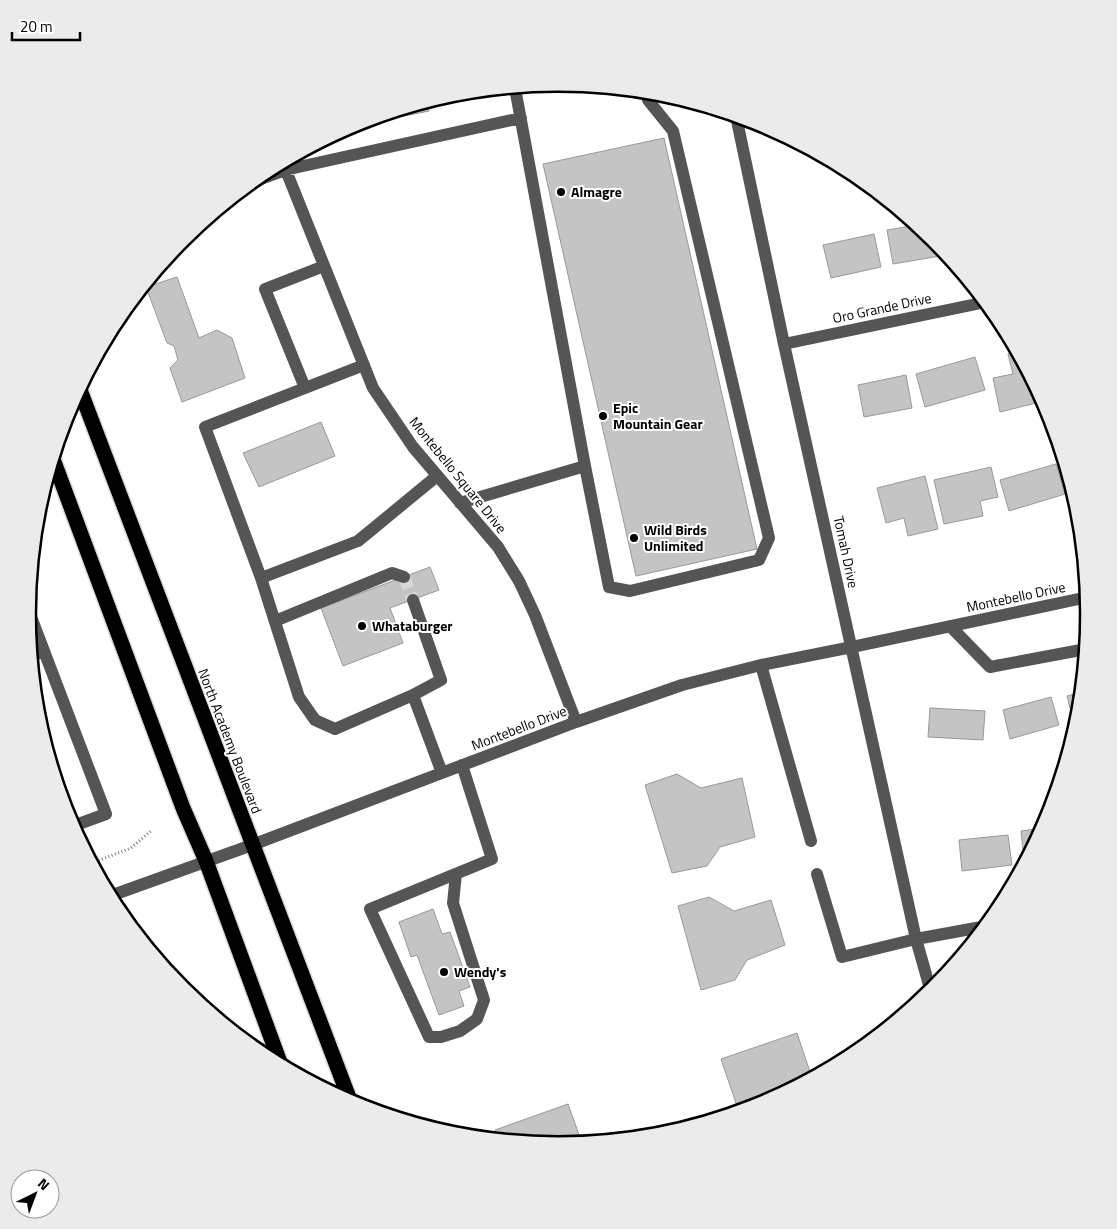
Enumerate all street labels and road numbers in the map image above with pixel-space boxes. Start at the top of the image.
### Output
street label: Oro Grande Drive [831,287,933,328]
street label: Montebello Square Drive [405,412,512,538]
street label: Tomah Drive [829,514,864,590]
street label: Montebello Drive [965,576,1067,617]
street label: North Academy Boulevard [193,665,268,816]
street label: Montebello Drive [468,700,570,755]

